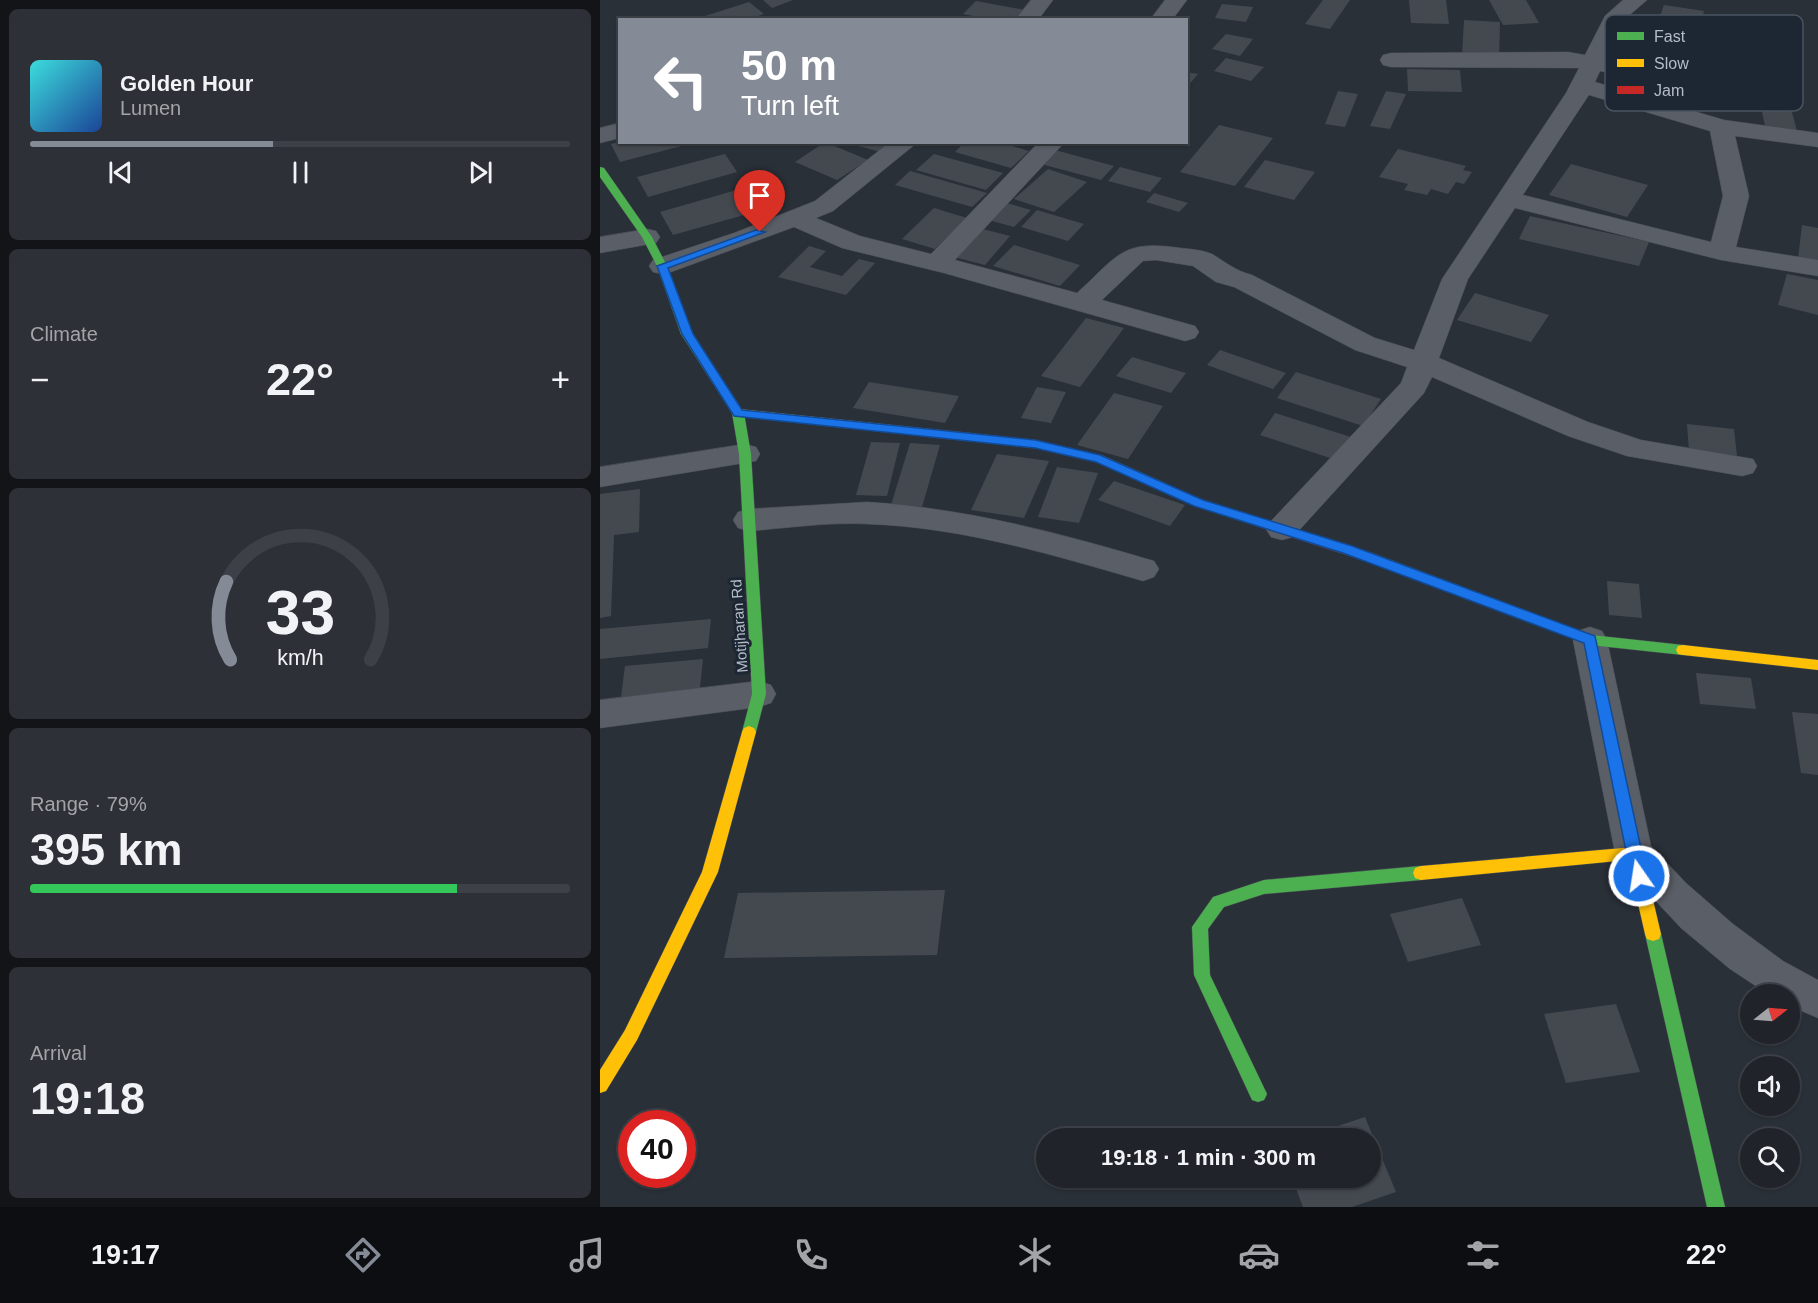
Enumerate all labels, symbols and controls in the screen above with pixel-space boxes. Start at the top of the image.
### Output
legend [1605,15,1803,111]
text: Fast [1654,28,1686,45]
icon: left [642,42,720,120]
text: 50 m [741,42,837,89]
text: Slow [1654,55,1689,72]
text: Golden Hour [120,71,253,96]
text: Jam [1654,82,1684,99]
text: Turn left [741,91,839,121]
text: Lumen [120,97,181,119]
icon: previous [104,156,137,189]
icon: pause [284,156,317,189]
icon: next [464,156,497,189]
pin [734,170,785,232]
icon: arrive [743,179,776,212]
text: Climate [30,323,98,345]
text: 22° [266,354,334,405]
text: − [30,361,49,398]
text: + [551,361,570,398]
text: 33 [265,579,335,648]
street label: Motijharan Rd [727,579,751,673]
text: km/h [277,647,323,671]
text: Range · 79% [30,793,147,815]
text: 395 km [30,824,183,875]
position arrow [1607,844,1671,908]
north arrow [1740,984,1800,1044]
map controls [1740,984,1800,1188]
text: Arrival [30,1042,87,1064]
button: sound [1740,1056,1800,1116]
text: 19:18 [30,1073,145,1124]
speed limit sign: 40 [618,1110,696,1188]
button: search [1740,1128,1800,1188]
text: 19:18 · 1 min · 300 m [1101,1145,1316,1170]
icon: directions [342,1234,384,1276]
icon: music [566,1234,608,1276]
icon: phone [790,1234,832,1276]
icon: climate [1014,1234,1056,1276]
icon: car [1238,1234,1280,1276]
icon: filters [1462,1234,1504,1276]
text: 19:17 [91,1240,160,1270]
text: 22° [1686,1240,1727,1270]

